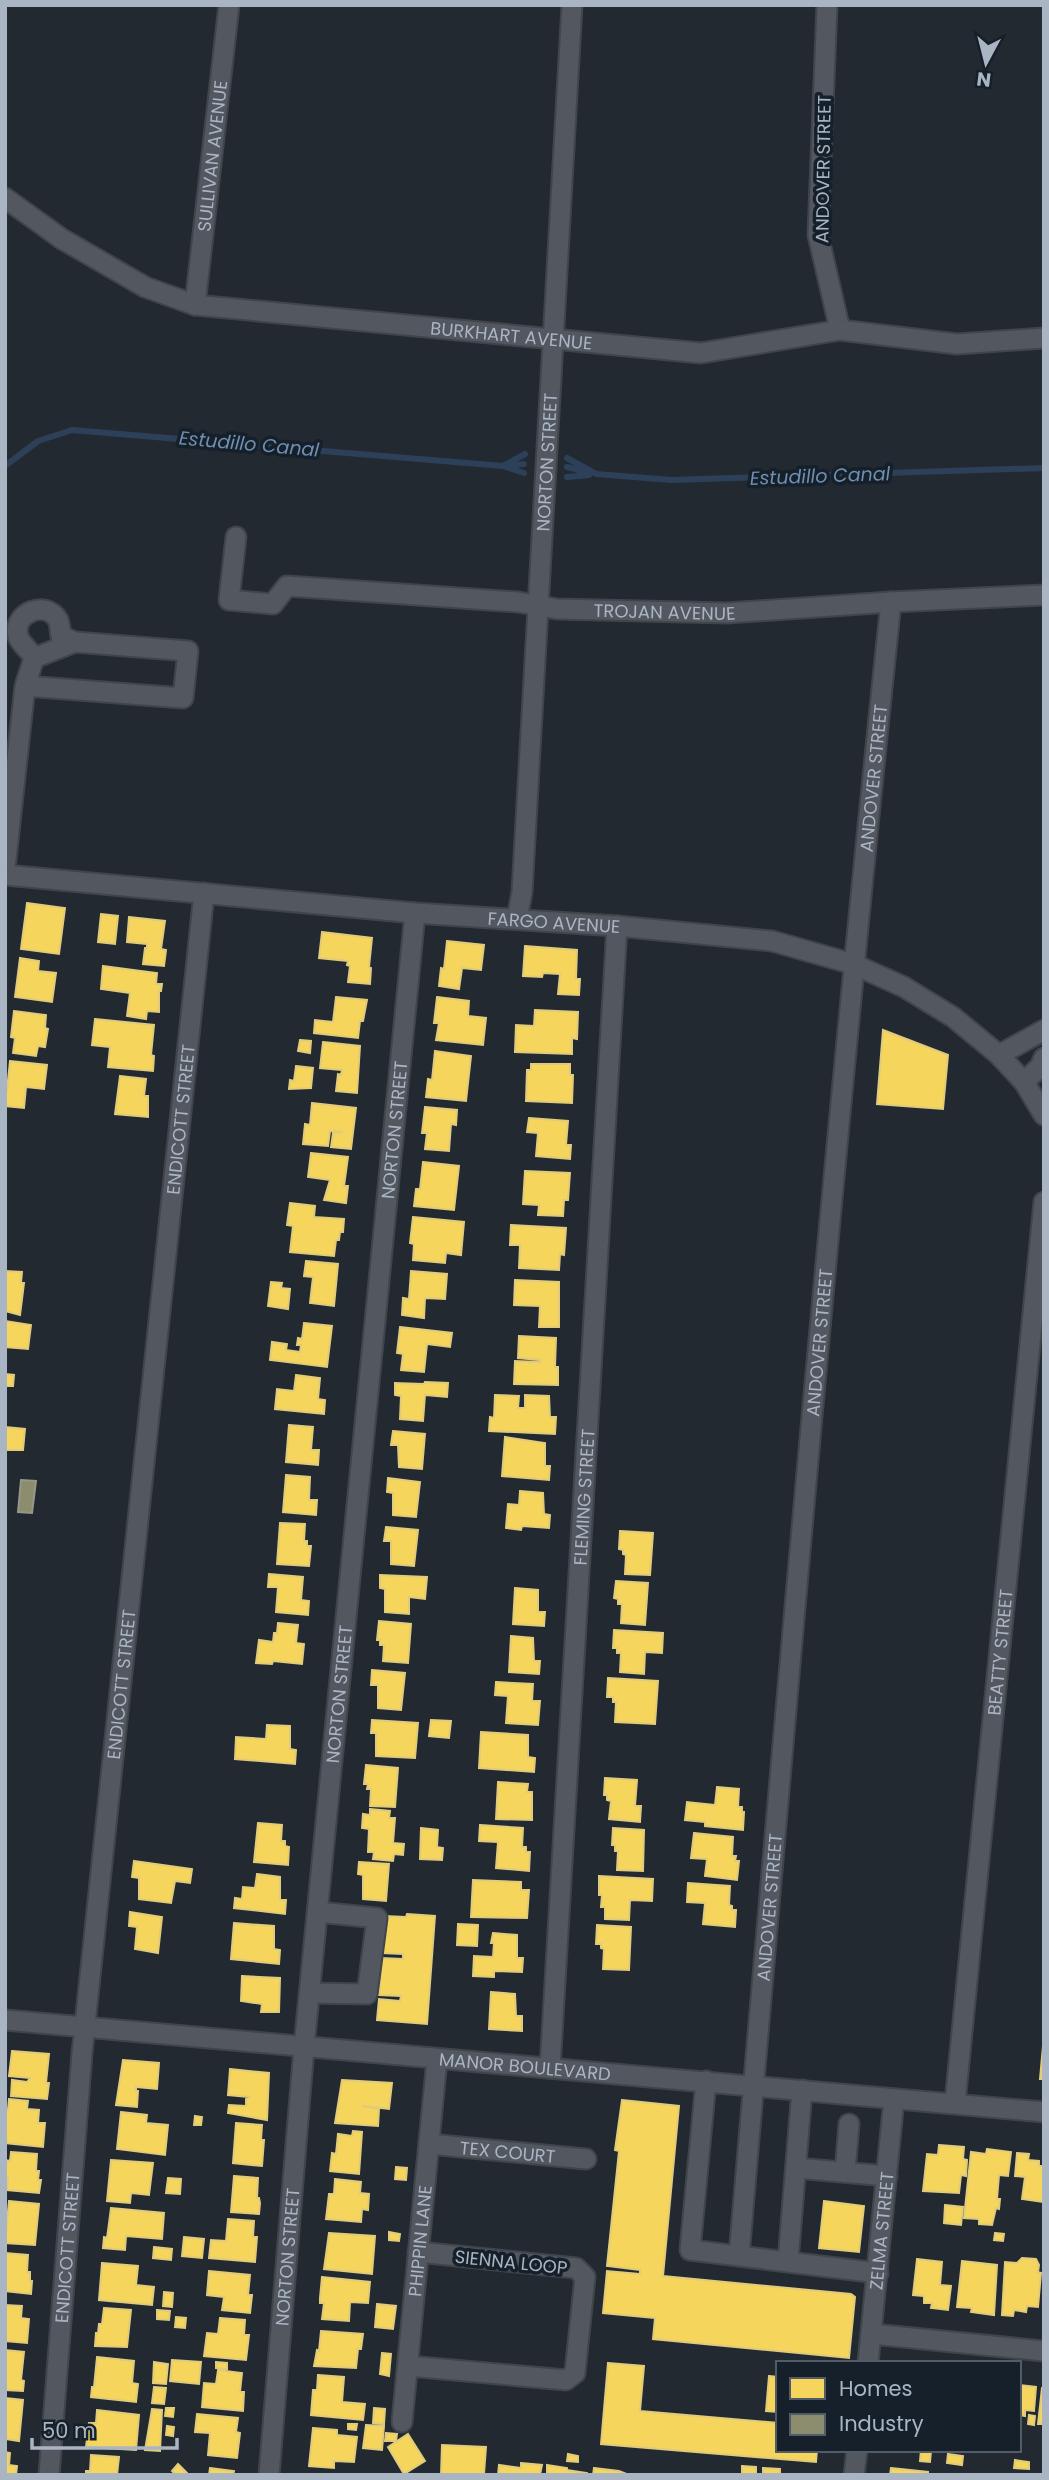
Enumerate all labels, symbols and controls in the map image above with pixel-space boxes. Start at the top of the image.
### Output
north arrow [951,28,1021,98]
text: N [975,65,993,94]
street label: SULLIVAN AVENUE [191,79,233,233]
street label: ANDOVER STREET [809,94,837,243]
street label: BURKHART AVENUE [429,315,593,355]
street label: NORTON STREET [530,392,563,532]
water label: Estudillo Canal [178,424,321,464]
water label: Estudillo Canal [749,460,891,492]
street label: TROJAN AVENUE [593,597,736,626]
street label: ANDOVER STREET [853,703,893,853]
street label: FARGO AVENUE [487,905,621,939]
street label: ENDICOTT STREET [160,1043,201,1196]
street label: NORTON STREET [375,1059,413,1200]
street label: ANDOVER STREET [800,1267,838,1417]
street label: FLEMING STREET [567,1428,600,1566]
street label: BEATTY STREET [981,1588,1018,1716]
street label: ENDICOTT STREET [100,1608,141,1761]
street label: NORTON STREET [319,1624,358,1764]
street label: ANDOVER STREET [750,1832,788,1982]
street label: MANOR BOULEVARD [438,2046,612,2086]
street label: TEX COURT [459,2135,557,2169]
street label: ZELMA STREET [863,2170,899,2291]
street label: ENDICOTT STREET [48,2171,85,2324]
street label: PHIPPIN LANE [402,2184,437,2298]
street label: NORTON STREET [269,2186,305,2327]
street label: SIENNA LOOP [454,2244,568,2280]
legend [776,2361,1021,2452]
text: Homes [839,2374,913,2403]
scale bar [32,2406,177,2450]
text: Industry [839,2409,924,2438]
text: 50 m [42,2416,96,2445]

